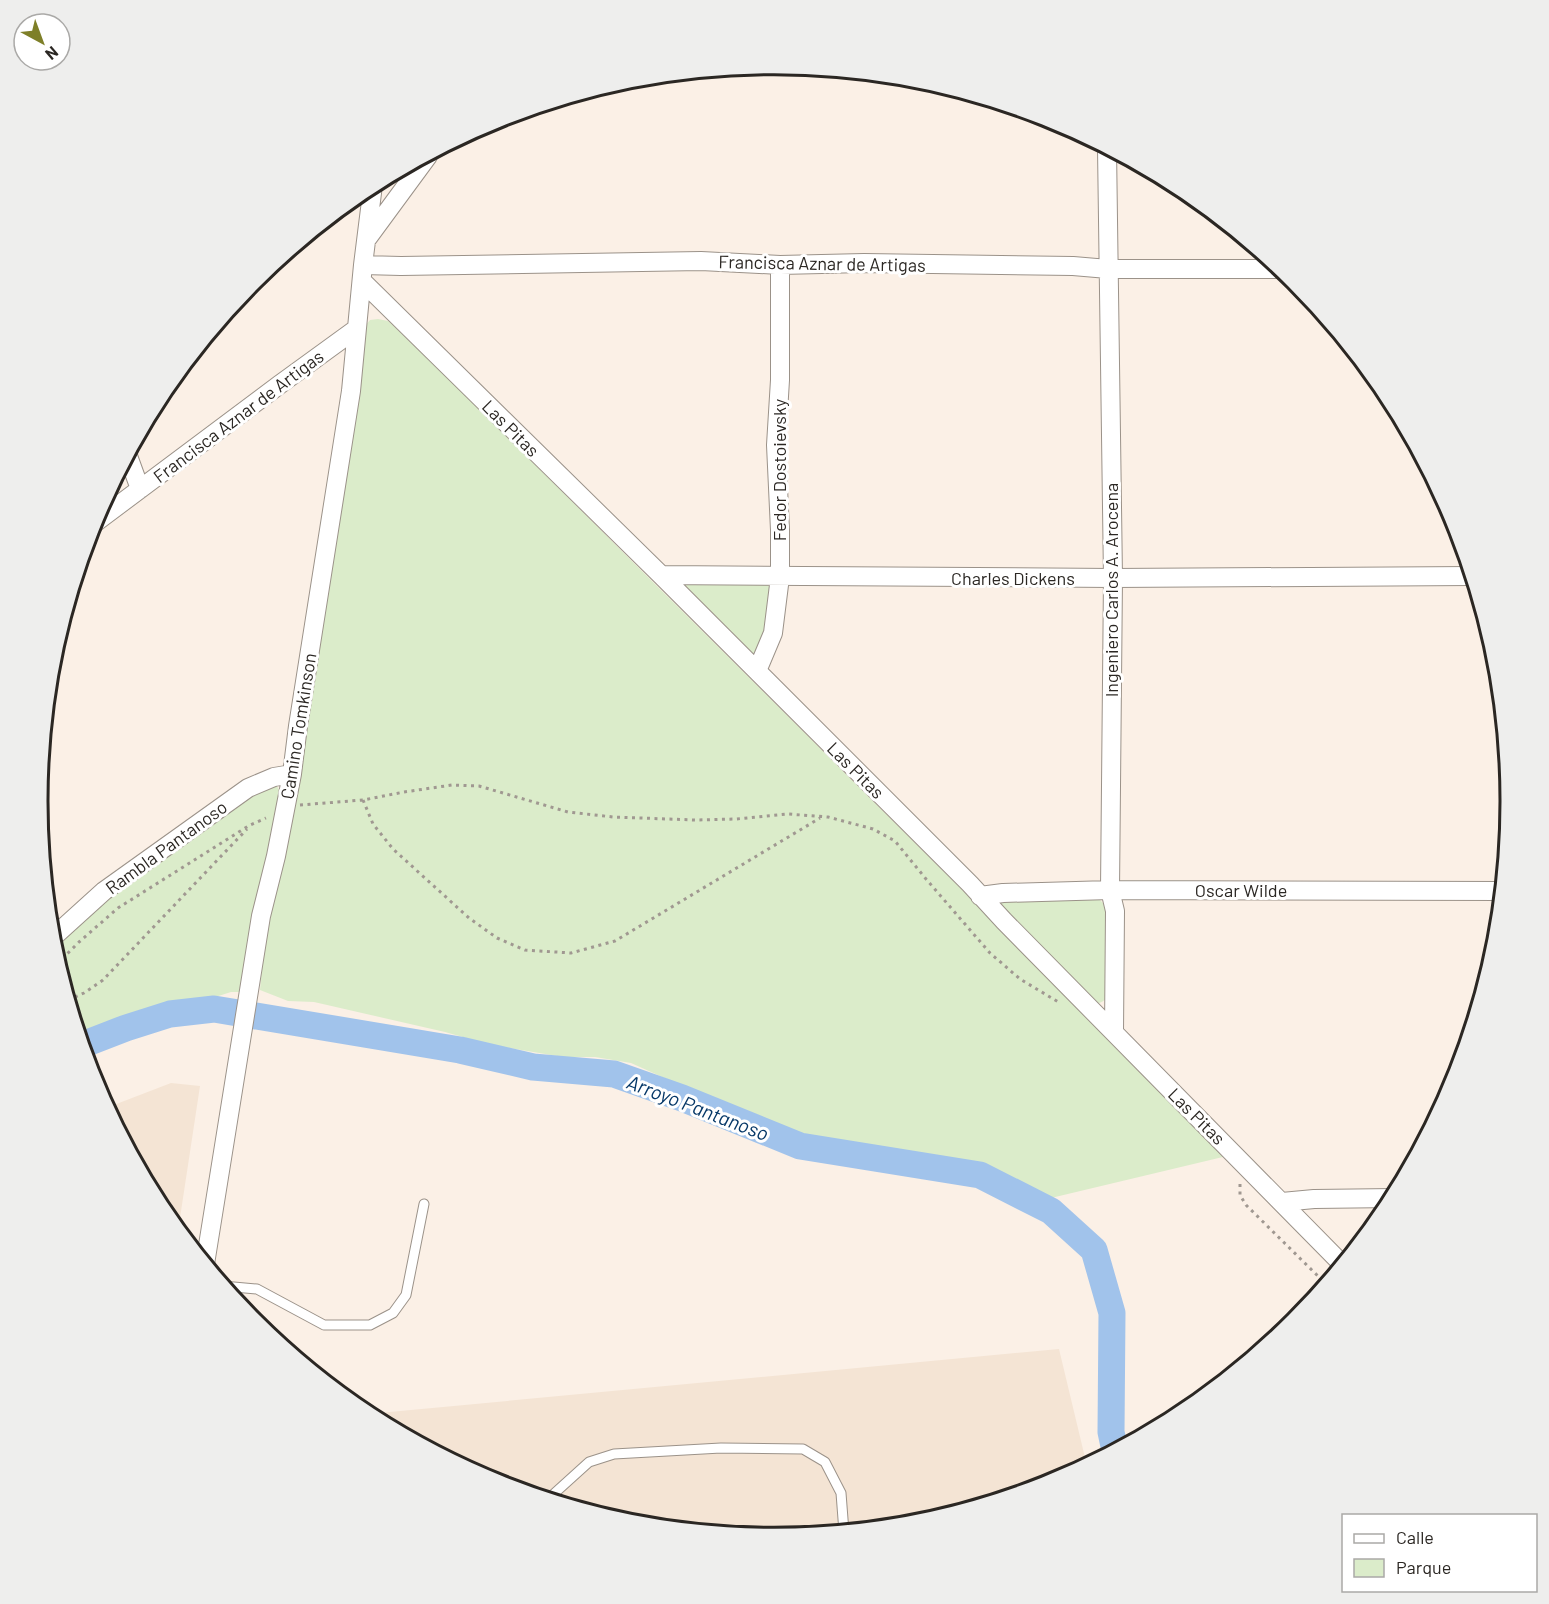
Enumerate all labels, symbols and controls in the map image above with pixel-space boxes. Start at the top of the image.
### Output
north arrow [12,12,72,72]
text: N [42,43,62,64]
street label: Francisca Aznar de Artigas [718,250,926,276]
street label: Francisca Aznar de Artigas [149,345,327,487]
street label: Las Pitas [478,395,544,461]
street label: Fedor Dostoievsky [768,399,790,541]
street label: Ingeniero Carlos A. Arocena [1100,483,1122,697]
street label: Charles Dickens [951,567,1075,589]
street label: Camino Tomkinson [276,651,320,801]
street label: Las Pitas [823,737,889,803]
street label: Rambla Pantanoso [101,796,231,898]
street label: Oscar Wilde [1195,879,1287,901]
water label: Arroyo Pantanoso [624,1069,772,1145]
street label: Las Pitas [1164,1083,1230,1149]
legend [1342,1514,1537,1592]
text: Calle [1396,1526,1434,1548]
text: Parque [1396,1556,1451,1578]

